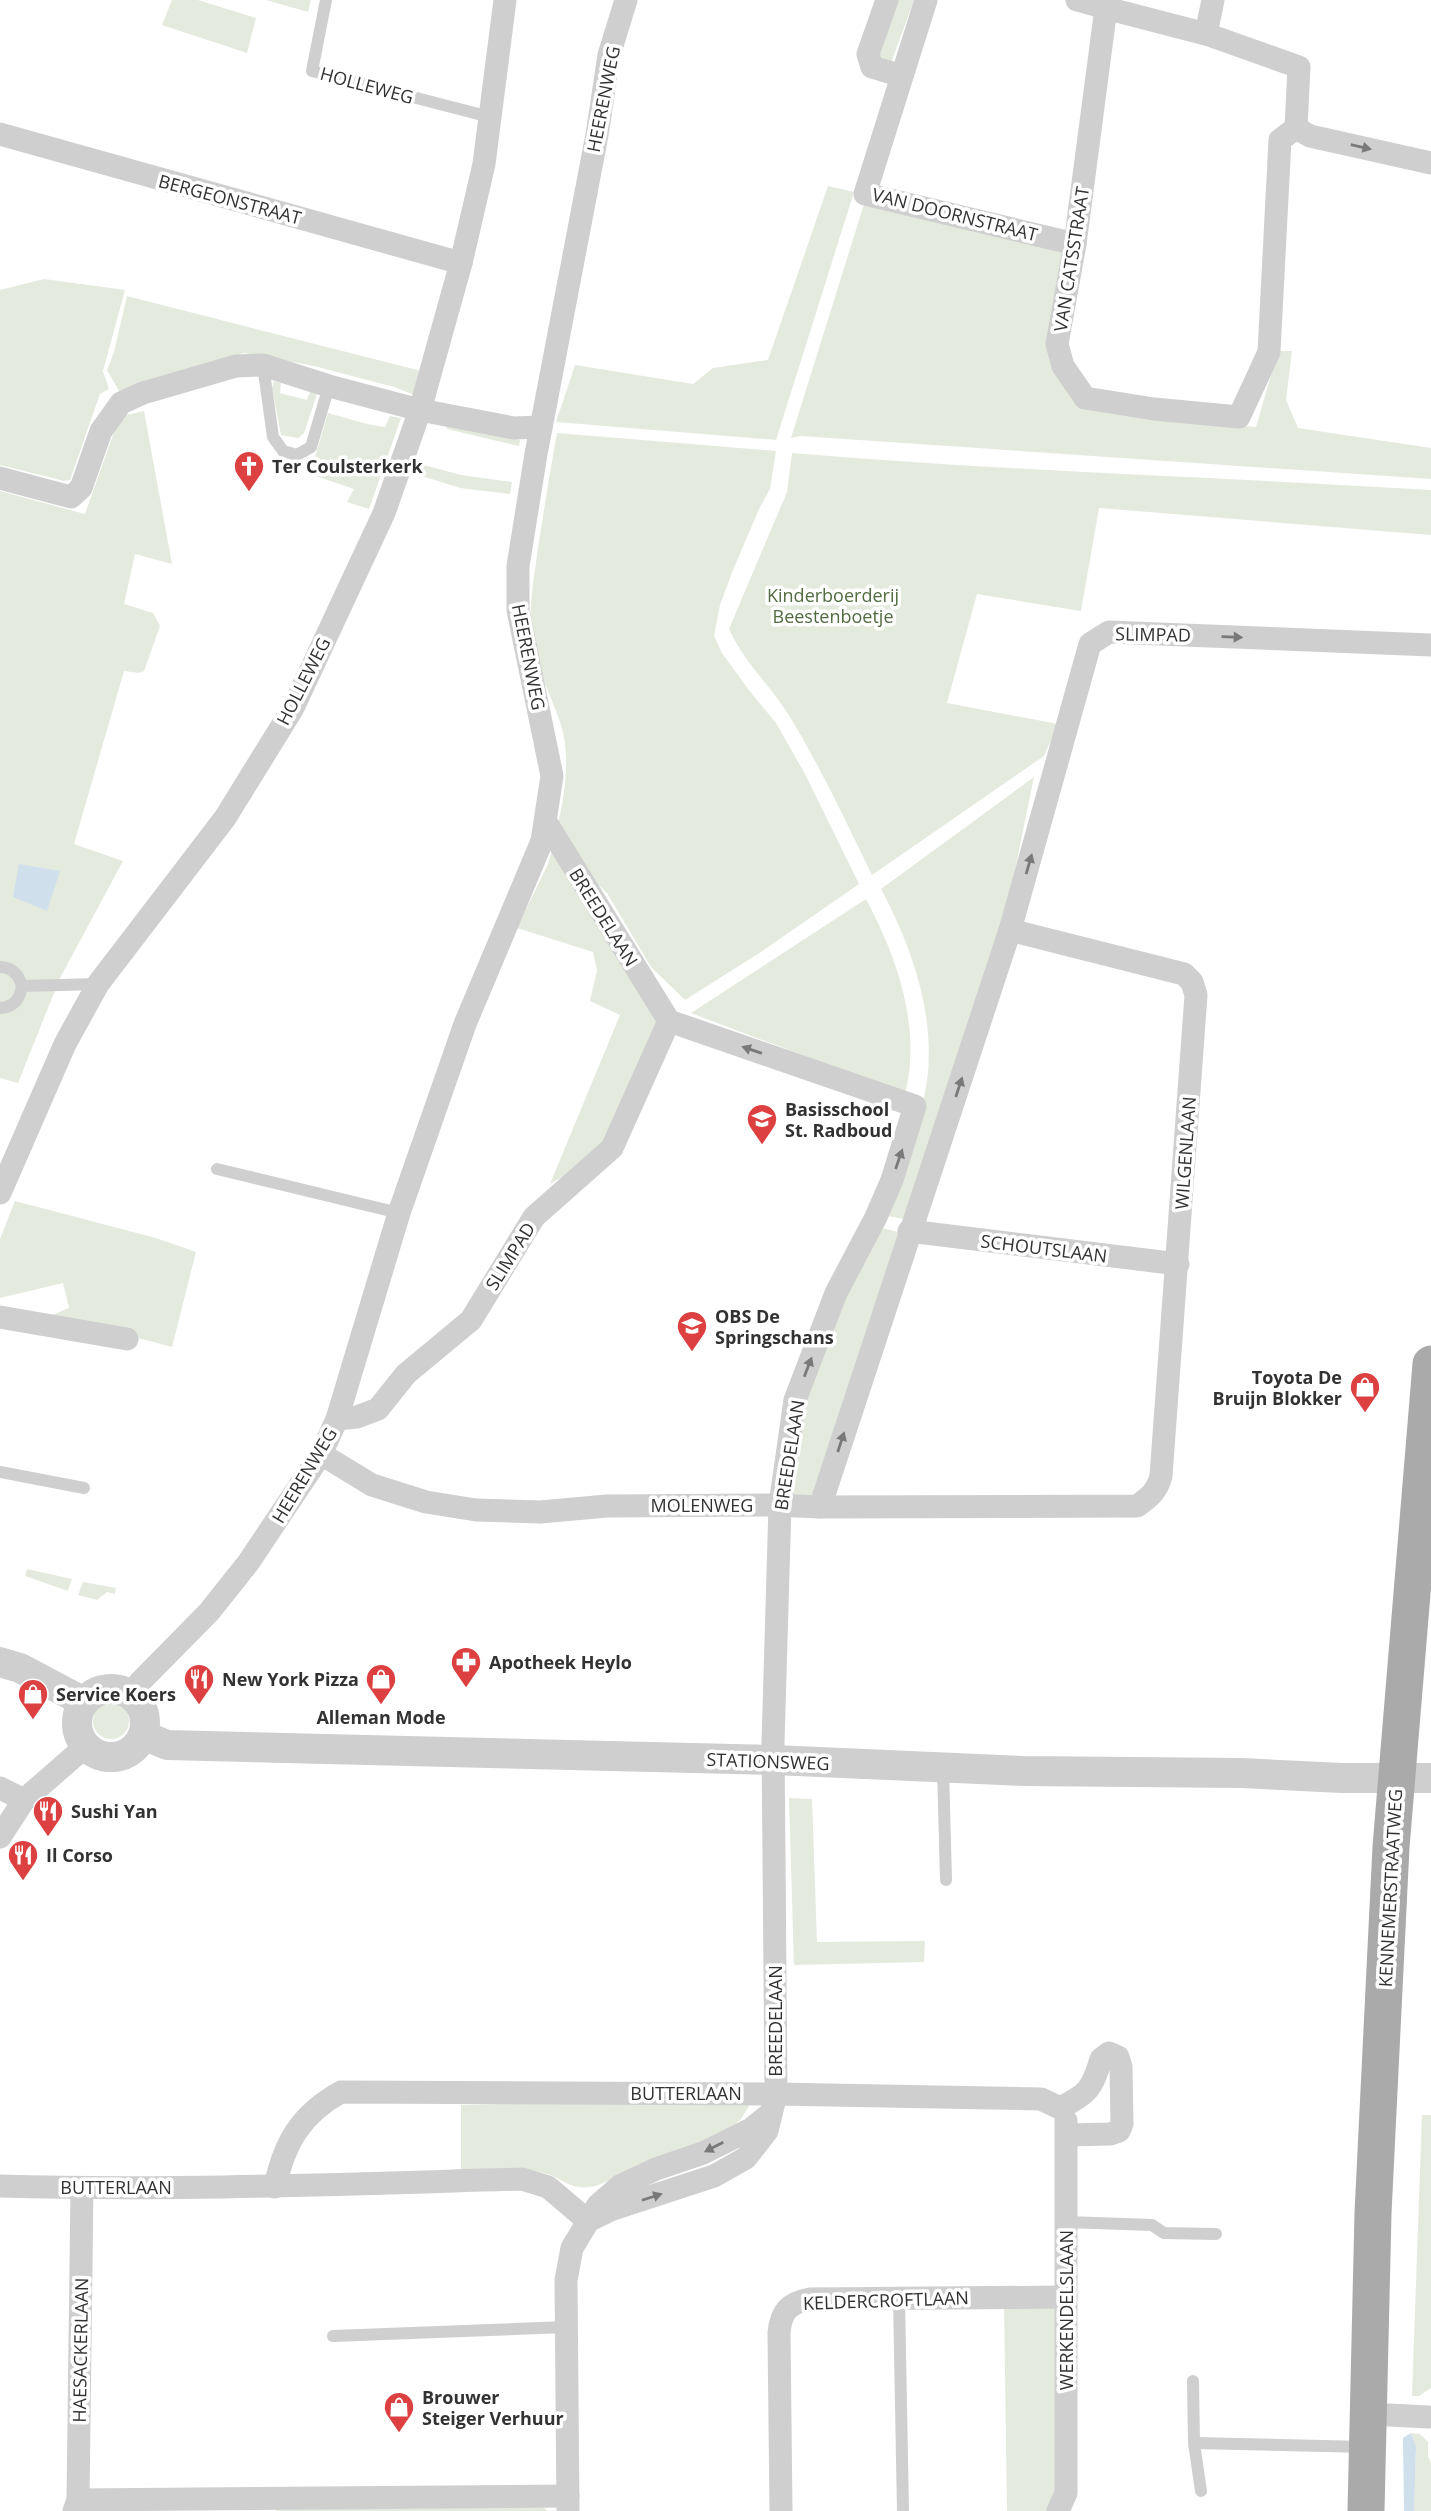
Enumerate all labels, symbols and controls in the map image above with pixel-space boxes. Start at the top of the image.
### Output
street label: HEERENWEG [581,44,625,154]
street label: HOLLEWEG [318,61,416,109]
one-way arrow [1350,142,1372,153]
street label: BERGEONSTRAAT [156,168,304,230]
street label: VAN DOORNSTRAAT [870,182,1040,246]
street label: VAN CATSSTRAAT [1048,185,1094,333]
church icon: Ter Coulsterkerk [232,449,266,493]
place label: Ter Coulsterkerk [272,454,423,478]
park label: Kinderboerderij Beestenboetje [767,583,899,628]
street label: HEERENWEG [507,602,551,712]
street label: SLIMPAD [1115,621,1191,647]
one-way arrow [1221,631,1243,642]
street label: HOLLEWEG [271,633,335,729]
one-way arrow [1024,853,1034,874]
street label: BREEDELAAN [564,863,644,971]
one-way arrow [741,1044,762,1055]
one-way arrow [954,1076,965,1097]
street label: WILGENLAAN [1169,1096,1201,1210]
place label: Basisschool St. Radboud [785,1097,892,1142]
school or university icon: Basisschool St. Radboud [745,1102,779,1146]
one-way arrow [894,1148,905,1169]
street label: SLIMPAD [480,1218,540,1294]
street label: SCHOUTSLAAN [979,1228,1109,1268]
place label: OBS De Springschans [715,1304,834,1349]
school or university icon: OBS De Springschans [675,1309,709,1353]
one-way arrow [803,1356,814,1377]
place label: Toyota De Bruijn Blokker [1213,1365,1342,1410]
shop icon: Toyota De Bruijn Blokker [1348,1370,1382,1414]
street label: BREEDELAAN [768,1398,810,1512]
street label: HEERENWEG [266,1423,342,1527]
one-way arrow [836,1431,847,1452]
street label: MOLENWEG [651,1493,753,1517]
pharmacy icon: Apotheek Heylo [449,1645,483,1689]
place label: Apotheek Heylo [489,1650,632,1674]
restaurant icon: New York Pizza [182,1662,216,1706]
shop icon: Alleman Mode [364,1662,398,1706]
place label: New York Pizza [222,1667,359,1691]
shop icon: Service Koers [16,1677,50,1721]
place label: Service Koers [56,1682,176,1706]
place label: Alleman Mode [316,1705,446,1729]
street label: STATIONSWEG [706,1747,830,1775]
street label: KENNEMERSTRAATWEG [1373,1788,1407,1988]
restaurant icon: Sushi Yan [31,1794,65,1838]
place label: Sushi Yan [71,1799,158,1823]
restaurant icon: Il Corso [6,1838,40,1882]
place label: Il Corso [46,1843,113,1867]
street label: BREEDELAAN [763,1965,787,2077]
street label: BUTTERLAAN [630,2081,742,2105]
one-way arrow [704,2142,724,2153]
street label: BUTTERLAAN [60,2175,172,2199]
one-way arrow [641,2191,662,2202]
street label: WERKENDELSLAAN [1054,2230,1078,2390]
street label: HAESACKERLAAN [67,2277,93,2423]
street label: KELDERCROFTLAAN [803,2285,969,2315]
place label: Brouwer Steiger Verhuur [422,2385,564,2430]
shop icon: Brouwer Steiger Verhuur [382,2390,416,2434]

